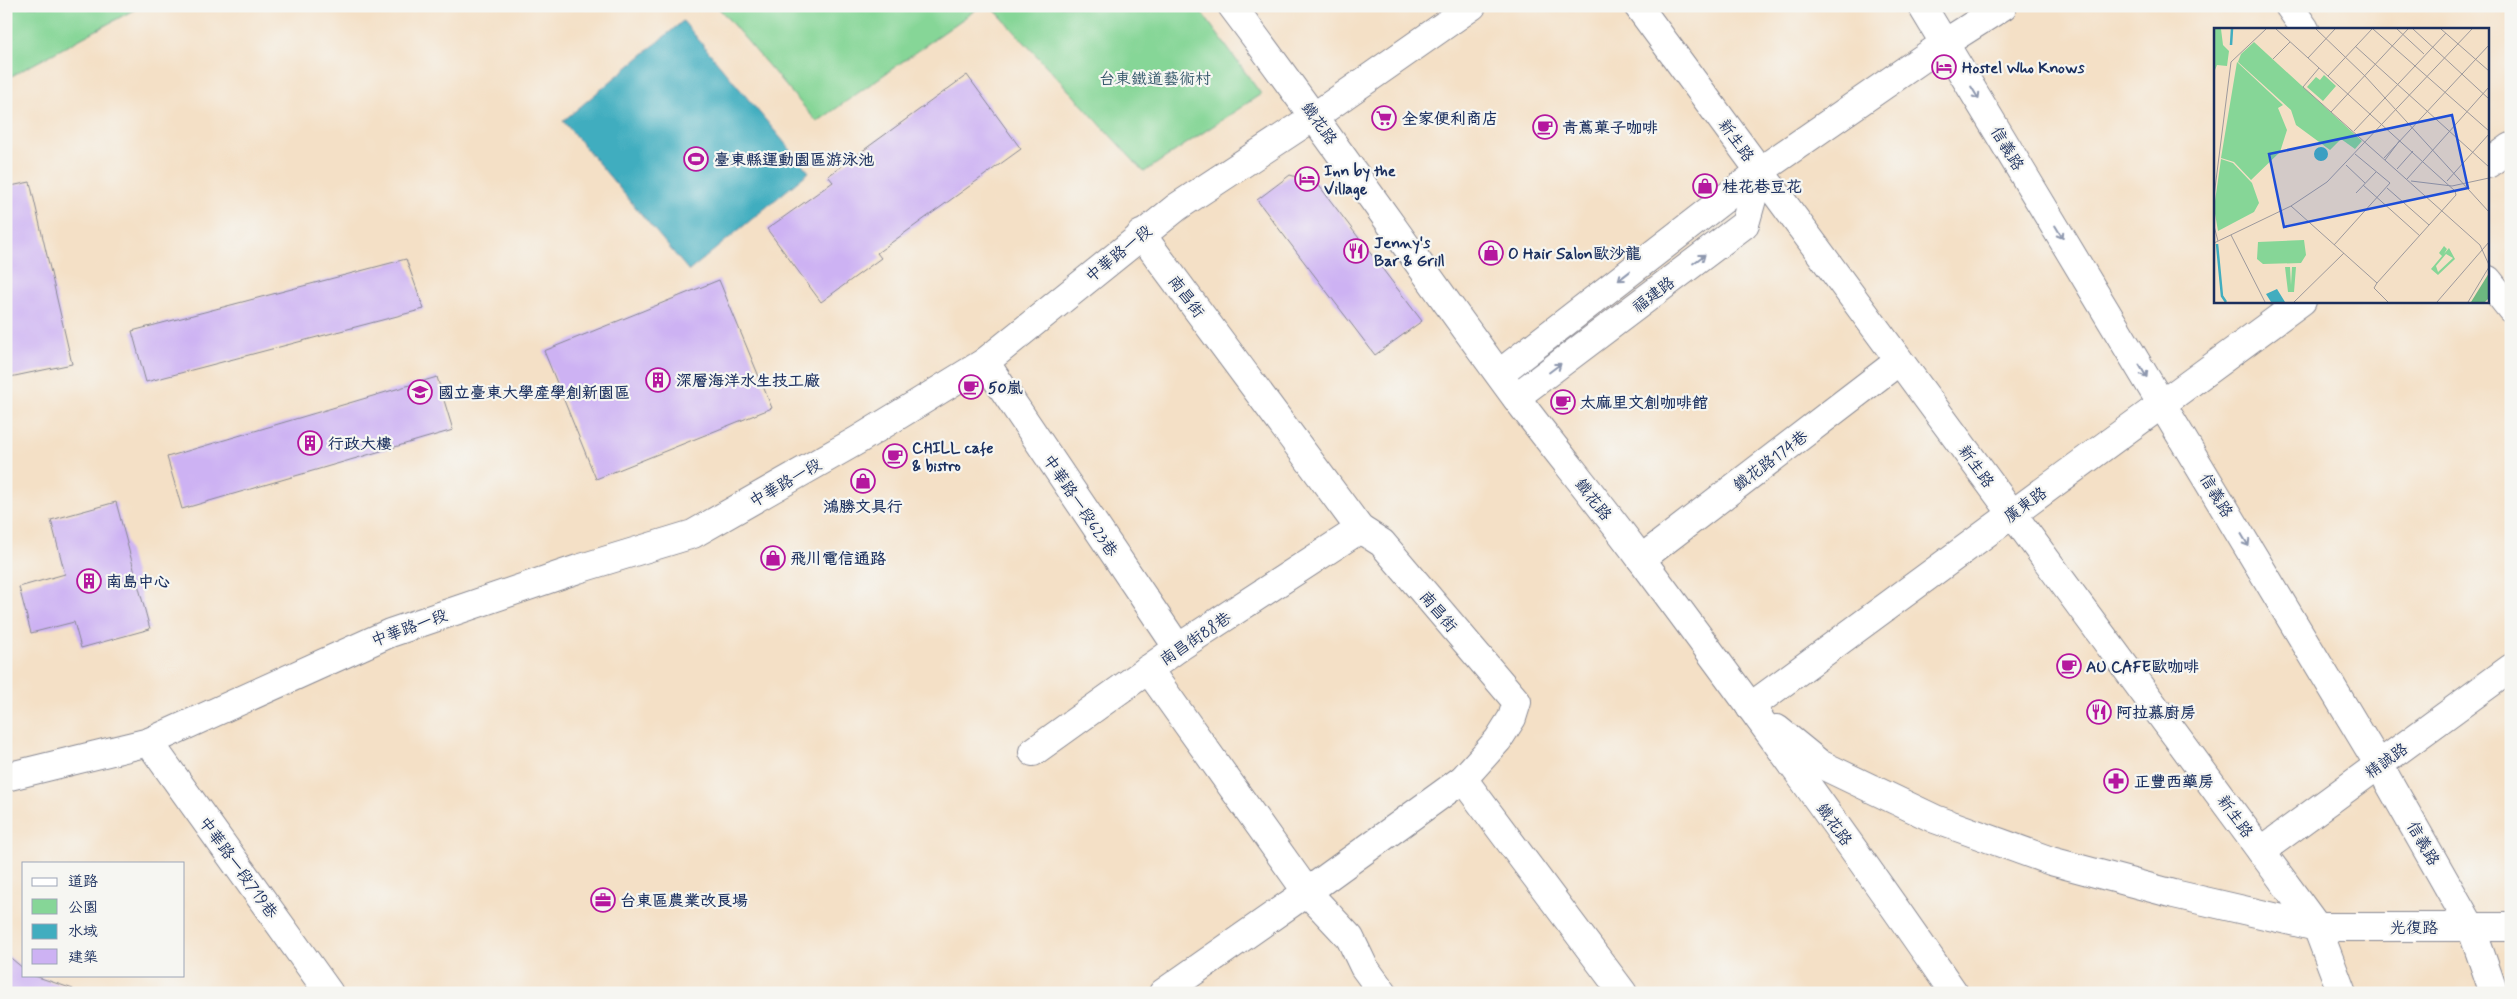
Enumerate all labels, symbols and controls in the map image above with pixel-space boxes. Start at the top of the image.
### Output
inset map [2214,28,2490,302]
hotel icon: Hostel Who Knows [1931,54,1957,80]
place label: Hostel Who Knows [1962,58,2085,79]
park label: 台東鐵道藝術村 [1099,69,1211,90]
one-way arrow [1970,85,1980,99]
street label: 鐵花路 [1296,98,1341,149]
supermarket icon: 全家便利商店 [1371,105,1397,131]
place label: 全家便利商店 [1402,109,1498,130]
cafe icon: 青蔦菓子咖啡 [1532,114,1558,140]
street label: 新生路 [1713,115,1758,166]
place label: 青蔦菓子咖啡 [1562,118,1658,139]
street label: 信義路 [1985,123,2028,175]
sports icon: 臺東縣運動園區游泳池 [683,146,709,172]
place label: 臺東縣運動園區游泳池 [714,150,874,171]
place label: Inn by the Village [1324,161,1396,201]
hotel icon: Inn by the Village [1294,166,1320,192]
shop icon: 桂花巷豆花 [1692,173,1718,199]
place label: 桂花巷豆花 [1722,177,1802,198]
street label: 中華路一段 [1081,221,1157,288]
one-way arrow [2054,224,2064,238]
place label: Jenny's Bar & Grill [1374,233,1445,272]
restaurant icon: Jenny's Bar & Grill [1343,238,1369,264]
shop icon: O Hair Salon歐沙龍 [1478,240,1504,266]
place label: O Hair Salon歐沙龍 [1508,244,1641,265]
one-way arrow [1692,254,1705,265]
street label: 南昌街 [1163,271,1209,322]
one-way arrow [1618,271,1631,282]
street label: 福建路 [1628,272,1679,318]
one-way arrow [1548,362,1561,373]
one-way arrow [2138,364,2148,378]
building icon: 深層海洋水生技工廠 [645,367,671,393]
place label: 深層海洋水生技工廠 [676,371,820,392]
cafe icon: 50嵐 [958,374,984,400]
place label: 50嵐 [988,378,1023,399]
school or university icon: 國立臺東大學產學創新園區 [407,379,433,405]
place label: 國立臺東大學產學創新園區 [438,383,630,404]
cafe icon: 太麻里文創咖啡館 [1550,389,1576,415]
place label: 太麻里文創咖啡館 [1580,393,1708,414]
street label: 鐵花路174巷 [1729,426,1813,496]
building icon: 行政大樓 [297,430,323,456]
place label: 行政大樓 [328,434,392,455]
place label: CHILL cafe & bistro [912,438,993,477]
street label: 新生路 [1953,441,1998,492]
cafe icon: CHILL cafe & bistro [882,443,908,469]
street label: 中華路一段623巷 [1038,451,1122,561]
street label: 中華路一段 [746,454,826,512]
shop icon: 鴻勝文具行 [850,468,876,494]
street label: 信義路 [2194,470,2237,522]
street label: 鐵花路 [1570,475,1616,525]
street label: 廣東路 [2000,483,2051,528]
place label: 鴻勝文具行 [823,497,903,518]
one-way arrow [2240,533,2250,547]
shop icon: 飛川電信通路 [760,545,786,571]
place label: 飛川電信通路 [790,549,886,570]
building icon: 南島中心 [76,568,102,594]
place label: 南島中心 [106,572,170,593]
street label: 南昌街 [1414,587,1461,637]
street label: 中華路一段 [368,605,451,652]
street label: 南昌街88巷 [1156,608,1236,671]
cafe icon: AU CAFE歐咖啡 [2056,653,2082,679]
place label: AU CAFE歐咖啡 [2086,657,2199,678]
restaurant icon: 阿拉慕廚房 [2086,699,2112,725]
place label: 阿拉慕廚房 [2116,703,2196,724]
street label: 精誠路 [2361,739,2412,784]
pharmacy icon: 正豐西藥房 [2103,768,2129,794]
place label: 正豐西藥房 [2134,772,2214,793]
street label: 新生路 [2212,791,2257,842]
street label: 鐵花路 [1811,799,1856,850]
street label: 中華路一段719巷 [194,813,282,923]
street label: 信義路 [2402,818,2444,870]
legend [22,862,185,976]
text: 道路 [68,872,98,892]
office icon: 台東區農業改良場 [590,887,616,913]
place label: 台東區農業改良場 [620,891,748,912]
text: 公園 [68,898,98,918]
street label: 光復路 [2390,918,2438,939]
text: 水域 [68,922,98,942]
text: 建築 [68,948,98,968]

